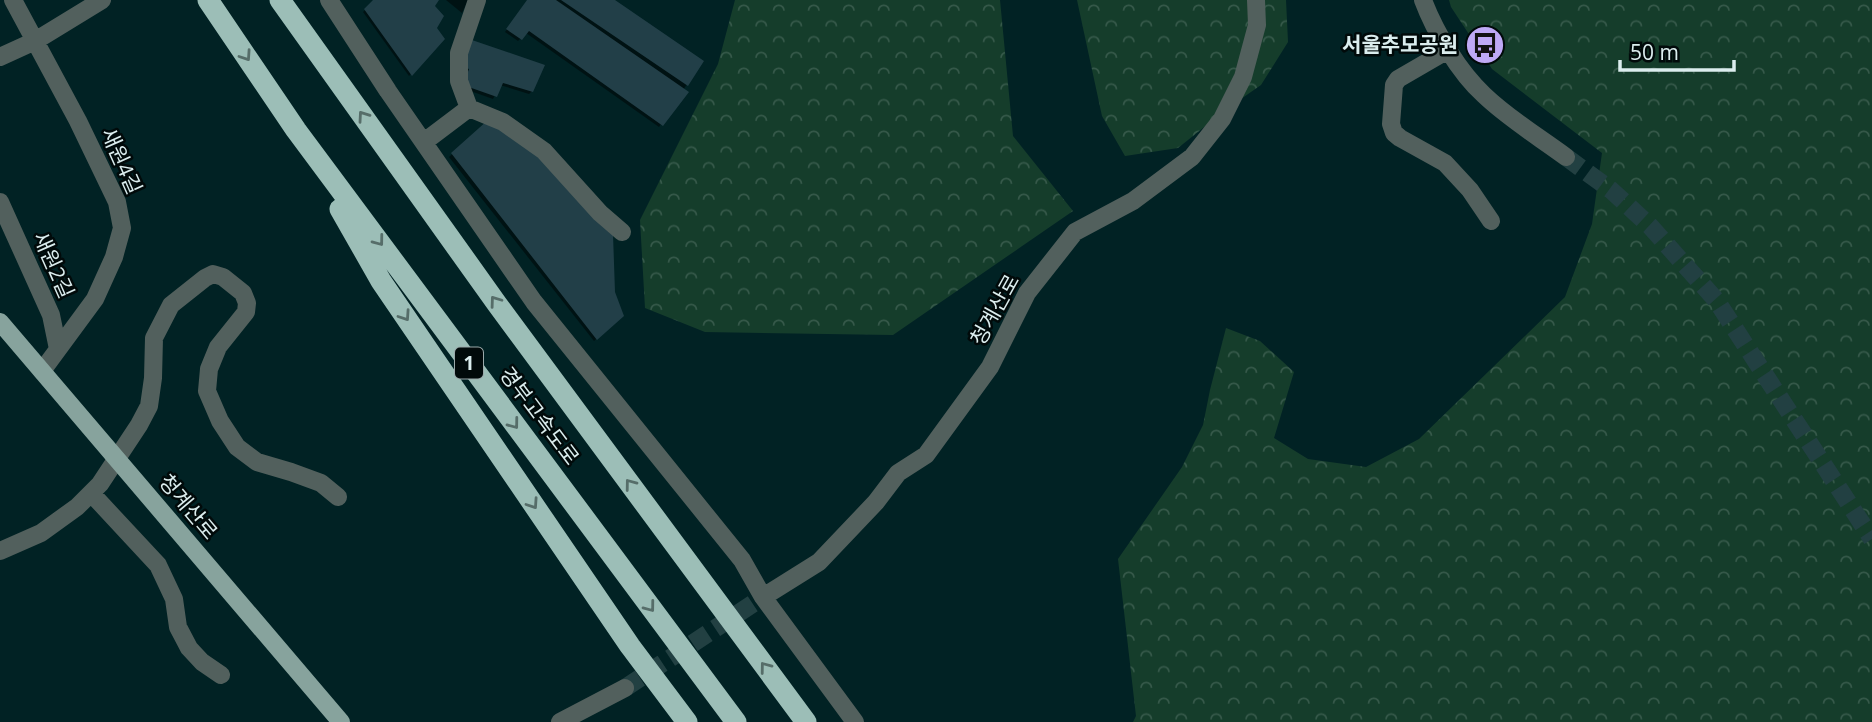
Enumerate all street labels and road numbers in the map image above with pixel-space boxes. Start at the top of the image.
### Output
street label: 새원4길 [95,123,149,198]
street label: 새원2길 [27,227,81,302]
street label: 청계산로 [963,269,1025,350]
road number: 1 [455,348,483,378]
street label: 경부고속도로 [494,361,586,470]
street label: 청계산로 [153,468,224,545]

